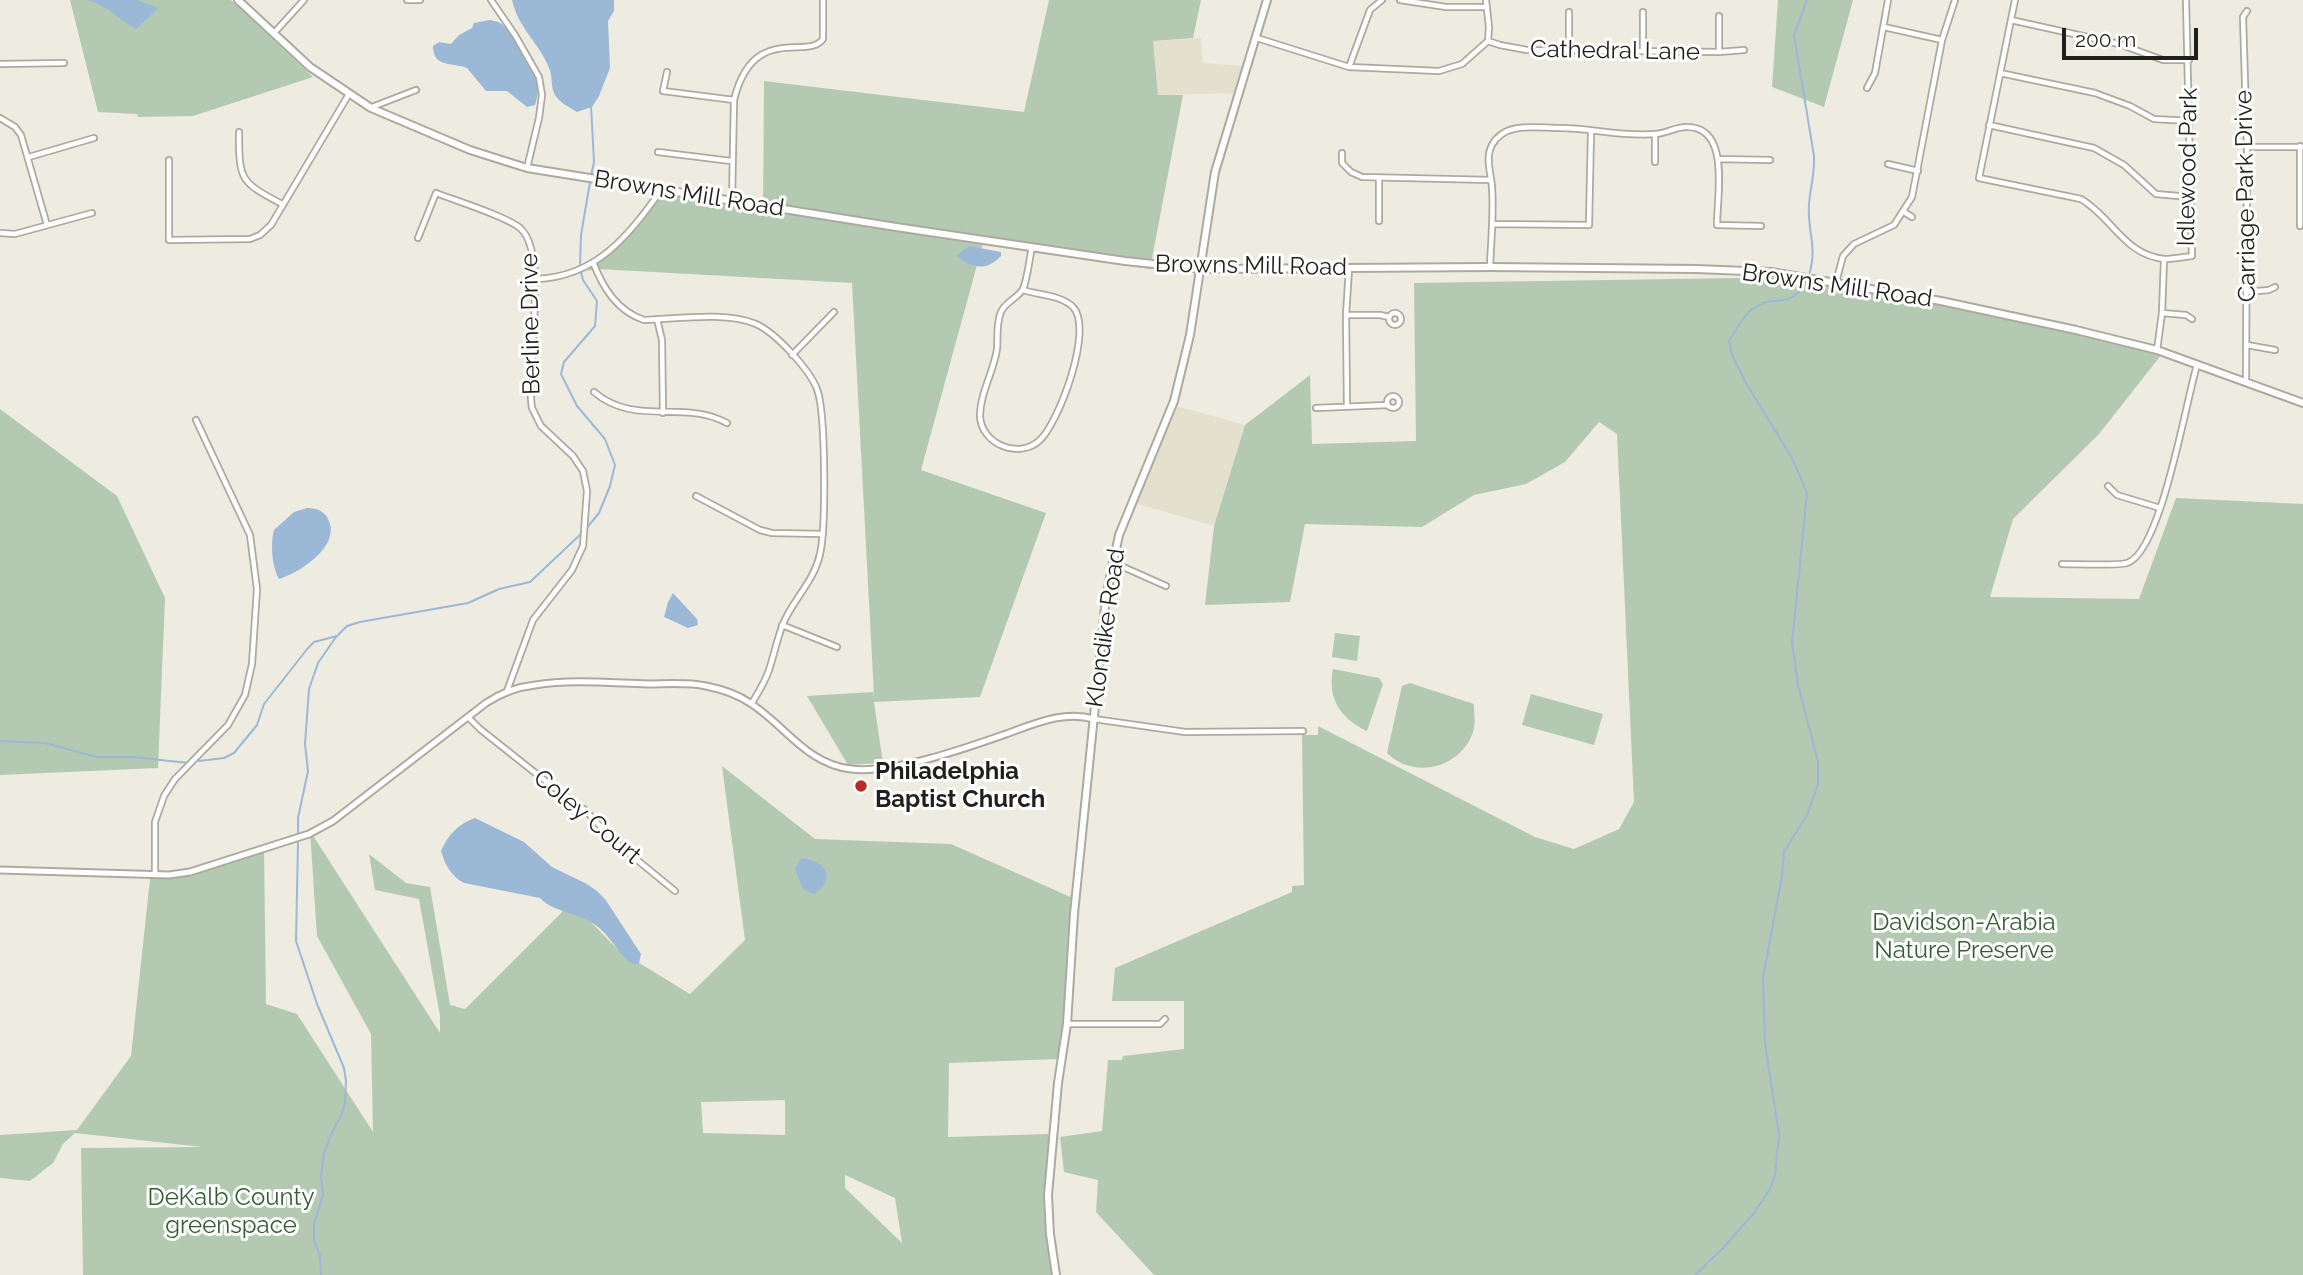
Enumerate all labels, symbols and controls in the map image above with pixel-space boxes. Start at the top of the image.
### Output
scale bar [2065,14,2202,58]
text: 200 m [2075,27,2136,52]
street label: Cathedral Lane [1530,35,1700,67]
street label: Idlewood Park [2172,87,2204,247]
street label: Carriage Park Drive [2230,90,2262,302]
street label: Browns Mill Road [592,165,786,223]
street label: Browns Mill Road [1155,250,1347,282]
street label: Berline Drive [515,253,547,395]
street label: Browns Mill Road [1740,258,1934,314]
street label: Klondike Road [1081,547,1131,709]
place label: Philadelphia Baptist Church [875,758,1045,814]
street label: Coley Court [527,764,647,870]
marker: Philadelphia Baptist Church [853,778,869,794]
park label: Davidson-Arabia Nature Preserve [1872,909,2056,965]
park label: DeKalb County greenspace [147,1184,315,1240]

